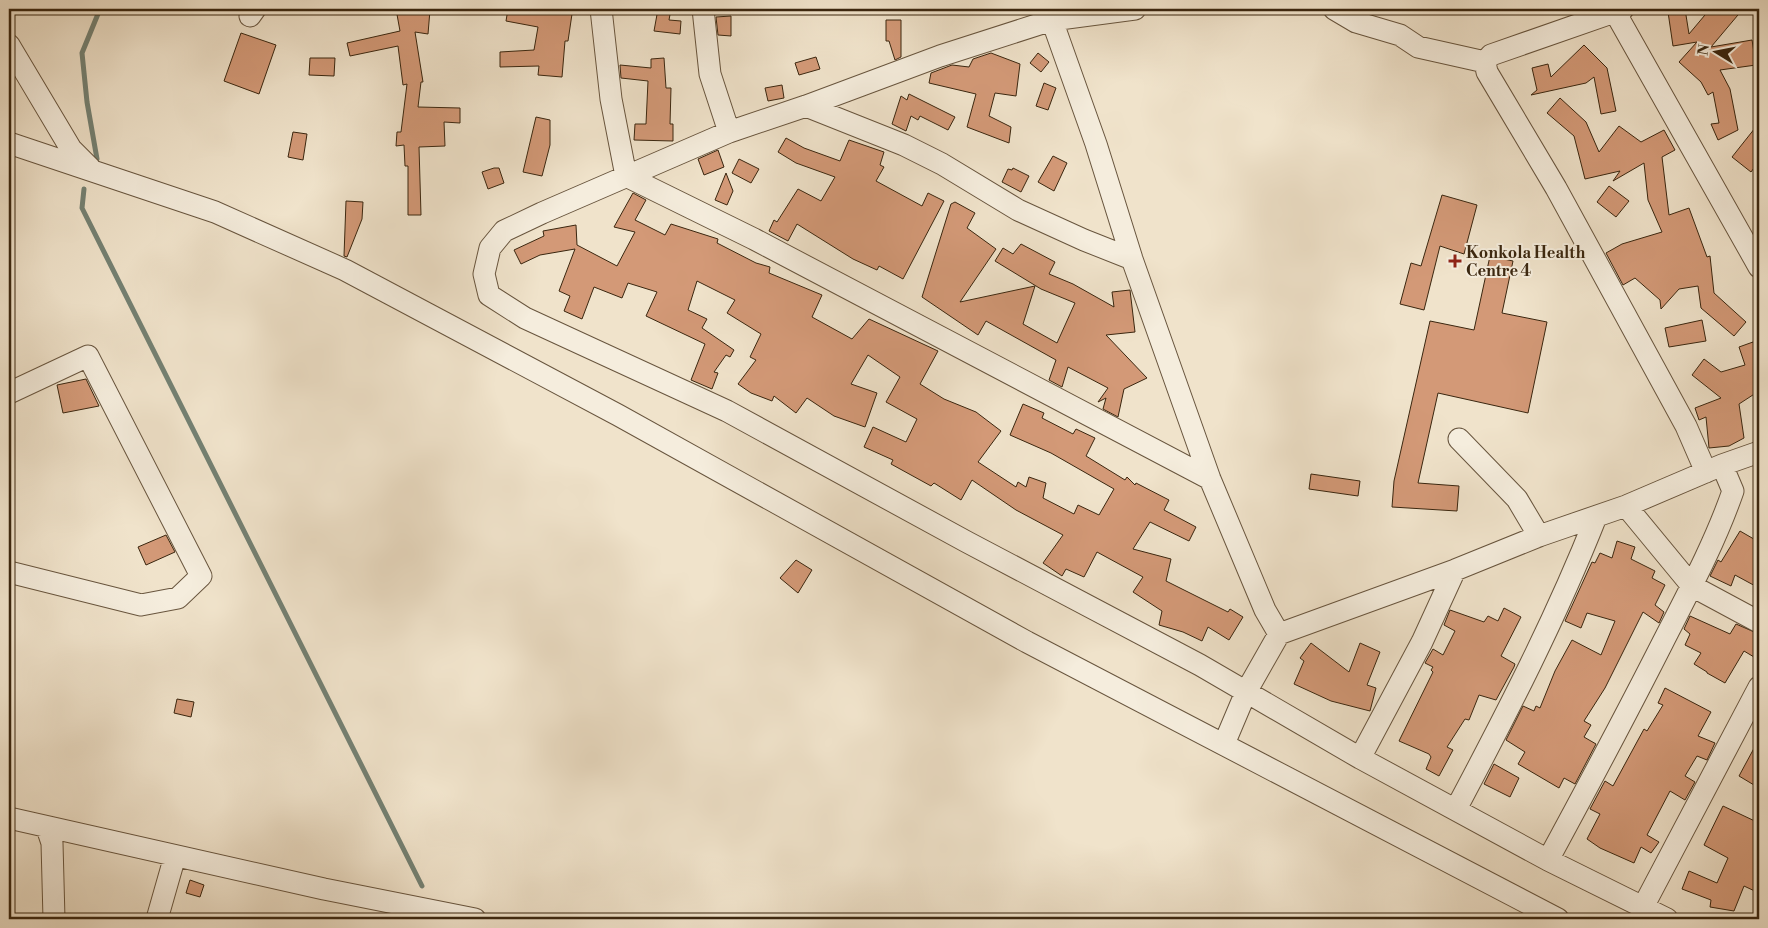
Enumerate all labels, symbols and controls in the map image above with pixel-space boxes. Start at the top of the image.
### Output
north arrow [1690,28,1740,78]
text: N [1694,43,1714,57]
place label: Konkola Health Centre 4 [1466,243,1585,281]
marker: Konkola Health Centre 4 [1448,254,1462,268]

